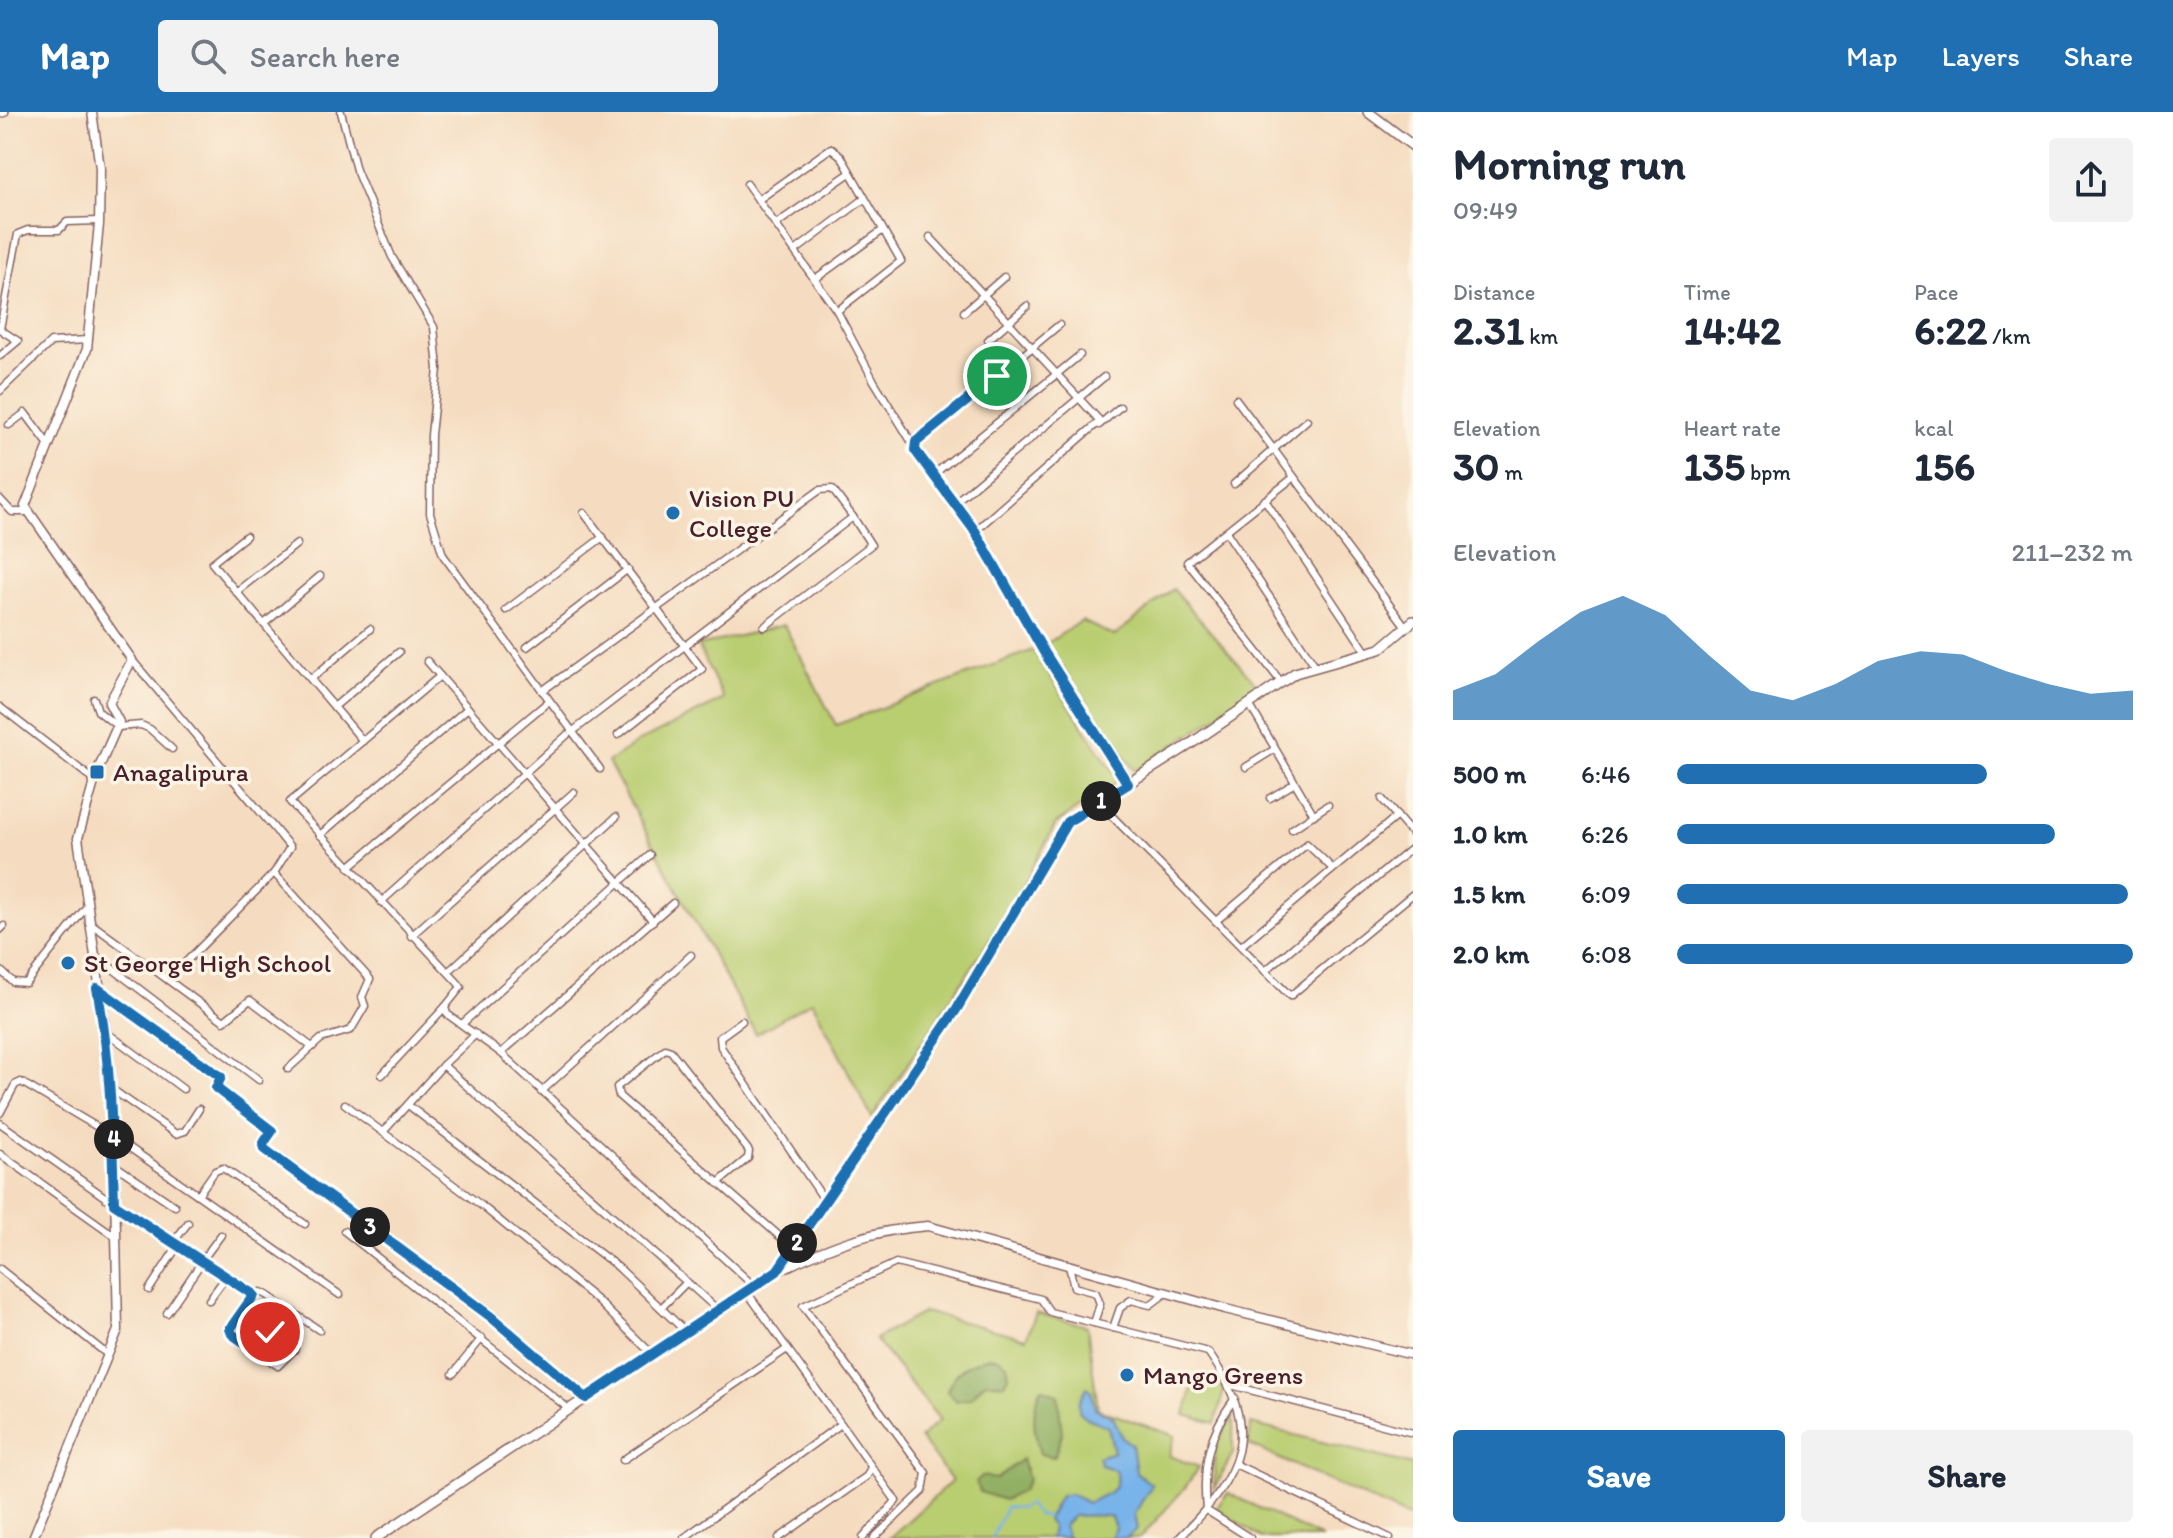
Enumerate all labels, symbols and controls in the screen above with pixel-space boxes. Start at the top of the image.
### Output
search box [158,20,718,92]
text: Map [40,33,110,79]
icon: search [186,34,230,78]
text: Search here [250,38,400,75]
text: Map [1846,39,1898,73]
text: Layers [1942,39,2020,73]
text: Share [2064,39,2133,73]
text: Morning run [1453,137,1686,190]
button: share [2049,138,2133,222]
text: 09:49 [1453,194,1518,226]
text: Distance [1453,279,1535,306]
text: Time [1684,279,1731,306]
text: Pace [1914,279,1958,306]
text: 2.31 [1453,306,1524,354]
text: 14:42 [1684,306,1781,354]
text: 6:22 [1914,306,1987,354]
text: km [1524,323,1558,350]
text: /km [1987,323,2031,350]
pin [963,342,1031,410]
icon: arrive [975,354,1019,398]
text: Elevation [1453,415,1540,442]
text: Heart rate [1684,415,1781,442]
text: kcal [1914,415,1953,442]
text: 30 [1453,442,1499,490]
text: 135 [1684,442,1745,490]
text: 156 [1914,442,1975,490]
text: m [1499,459,1523,486]
text: bpm [1745,459,1791,486]
place label: Vision PU College [689,482,794,544]
marker: Vision PU College [664,504,682,522]
text: Elevation [1453,536,1556,568]
text: 211–232 m [2011,536,2133,568]
place label: Anagalipura [113,756,249,788]
text: 500 m [1453,758,1526,790]
text: 6:46 [1581,758,1631,790]
marker: Anagalipura [88,763,106,781]
pin: 1 [1081,781,1121,821]
text: 1 [1096,787,1106,814]
text: 1.0 km [1453,818,1528,850]
text: 6:26 [1581,818,1629,850]
text: 1.5 km [1453,878,1525,910]
text: 6:09 [1581,878,1631,910]
text: 2.0 km [1453,938,1529,970]
text: 6:08 [1581,938,1631,970]
place label: St George High School [84,947,331,979]
marker: St George High School [59,954,77,972]
pin: 4 [94,1119,134,1159]
text: 4 [107,1125,121,1152]
pin: 3 [350,1207,390,1247]
text: 3 [364,1213,376,1240]
pin: 2 [777,1223,817,1263]
text: 2 [791,1229,803,1256]
pin [236,1298,304,1366]
icon: check [248,1310,292,1354]
place label: Mango Greens [1143,1359,1303,1391]
marker: Mango Greens [1118,1366,1136,1384]
button: Save [1453,1430,1785,1522]
button: Share [1801,1430,2133,1522]

